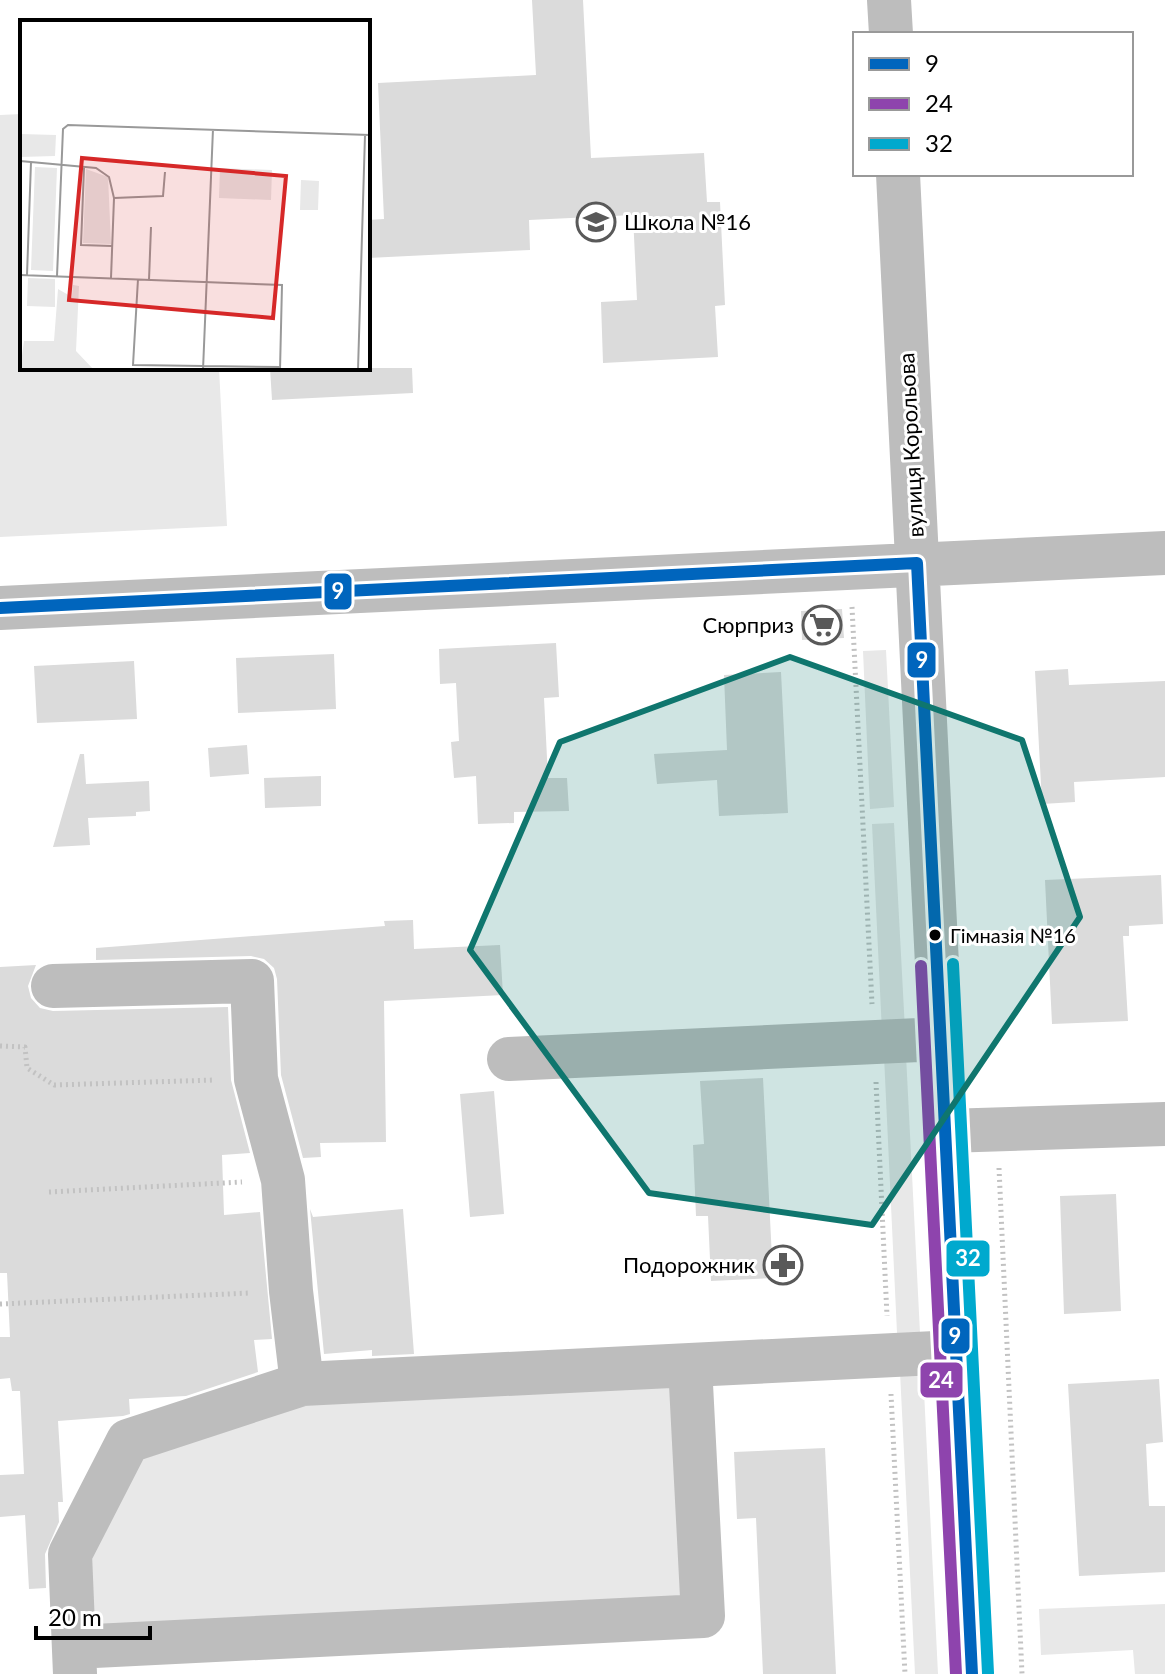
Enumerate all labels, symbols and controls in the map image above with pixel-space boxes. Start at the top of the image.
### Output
inset map [20,20,370,370]
legend [853,32,1133,176]
text: 9 [925,48,939,77]
text: 24 [925,88,953,117]
text: 32 [925,128,953,157]
school or university icon: Школа №16 [575,201,617,243]
place label: Школа №16 [624,208,751,235]
street label: вулиця Корольова [892,352,929,538]
line badge: 9 [323,572,353,611]
text: 9 [332,577,344,604]
supermarket icon: Сюрприз [801,604,843,646]
place label: Сюрприз [703,611,794,638]
line badge: 9 [906,641,937,679]
text: 9 [916,646,928,673]
place label: Гімназія №16 [950,923,1076,947]
marker: Гімназія №16 [927,927,943,943]
line badge: 32 [945,1239,991,1278]
pharmacy icon: Подорожник [762,1244,804,1286]
text: 32 [955,1244,981,1271]
place label: Подорожник [623,1251,756,1278]
line badge: 9 [940,1317,971,1355]
text: 9 [949,1322,961,1349]
line badge: 24 [919,1361,964,1399]
text: 24 [928,1366,954,1393]
scale bar [36,1590,150,1640]
text: 20 m [48,1602,102,1631]

